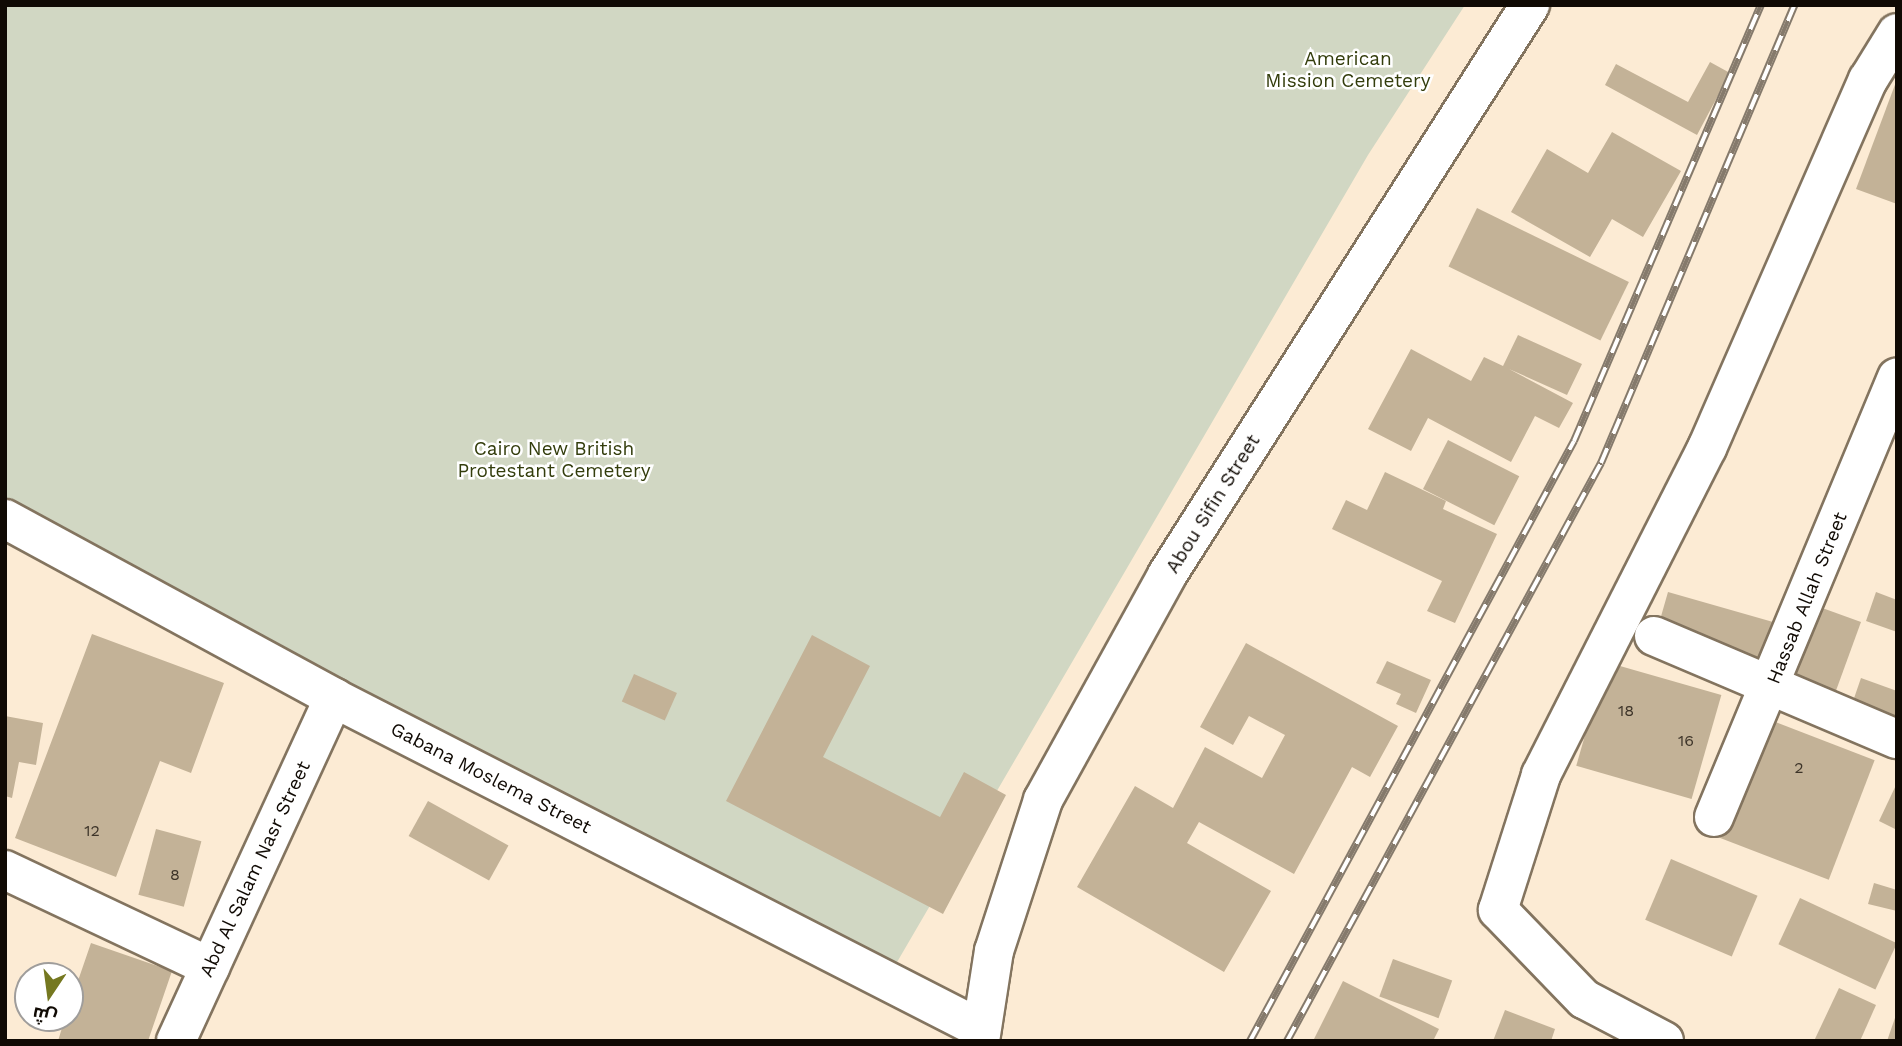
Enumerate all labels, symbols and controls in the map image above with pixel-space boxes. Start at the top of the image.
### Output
park label: American Mission Cemetery [1265,48,1431,92]
street label: Abou Sifin Street [1161,430,1265,578]
park label: Cairo New British Protestant Cemetery [457,438,651,482]
street label: Hassab Allah Street [1762,508,1852,688]
house number: 18 [1618,701,1634,721]
street label: Gabana Moslema Street [386,717,596,839]
house number: 16 [1678,731,1694,751]
street label: Abd Al Salam Nasr Street [194,757,316,981]
house number: 2 [1794,758,1804,778]
house number: 12 [84,821,100,841]
house number: 8 [170,865,180,885]
north arrow [14,962,84,1032]
text: ش [30,1002,59,1030]

